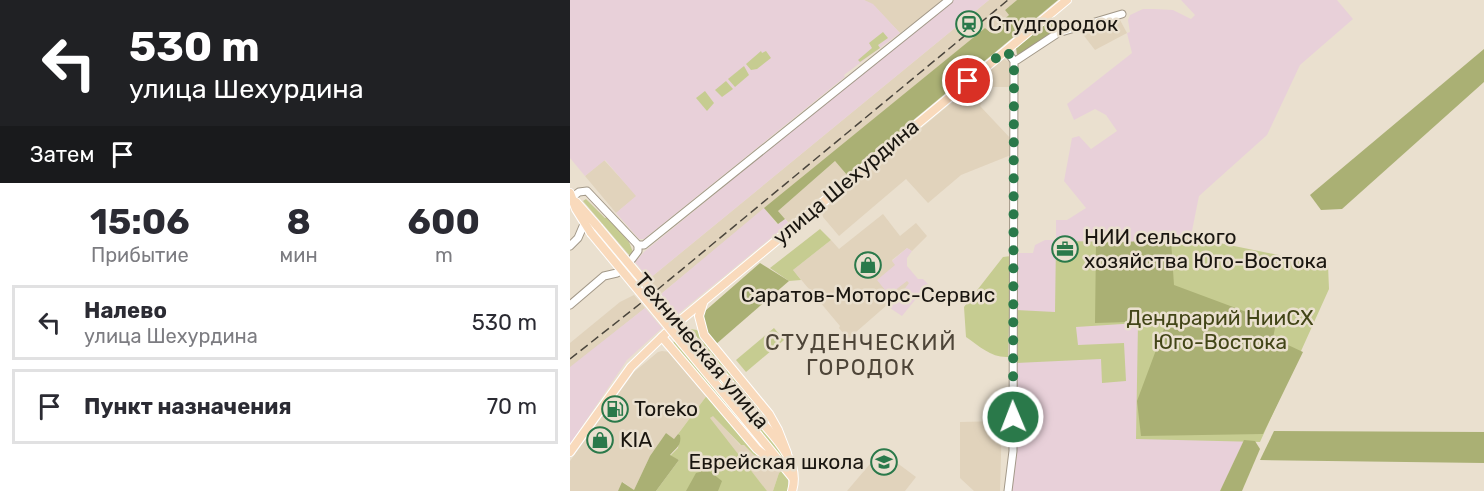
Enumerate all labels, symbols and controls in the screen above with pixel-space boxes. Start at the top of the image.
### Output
station icon: Студгородок [954,9,984,39]
place label: Студгородок [988,11,1118,36]
text: 530 m [129,22,260,72]
icon: left [30,24,108,102]
pin [942,55,993,106]
icon: arrive [951,64,984,97]
text: улица Шехурдина [129,73,364,105]
street label: улица Шехурдина [768,113,924,250]
icon: arrive [106,138,139,171]
text: Затем [30,141,94,168]
text: 15:06 [90,200,190,243]
text: 8 [286,200,311,243]
text: 600 [408,200,480,243]
place label: НИИ сельского хозяйства Юго-Востока [1084,224,1327,273]
office icon: НИИ сельского хозяйства Юго-Востока [1050,234,1080,264]
text: Прибытие [91,243,189,267]
text: мин [280,243,318,267]
text: m [435,243,453,267]
shop icon: Саратов-Моторс-Сервис [853,250,883,280]
street label: Техническая улица [630,268,775,434]
place label: Саратов-Моторс-Сервис [741,282,995,307]
text: Налево [84,297,167,324]
park label: Дендрарий НииСХ Юго-Востока [1126,305,1314,354]
icon: left [33,306,66,339]
text: 530 m [472,309,537,336]
text: улица Шехурдина [84,324,258,348]
district label: СТУДЕНЧЕСКИЙ ГОРОДОК [765,329,957,381]
position arrow [981,385,1045,449]
icon: arrive [33,390,66,423]
text: Пункт назначения [84,393,292,420]
text: 70 m [487,393,537,420]
fuel station icon: Toreko [600,394,630,424]
place label: Toreko [634,396,698,421]
shop icon: KIA [585,425,615,455]
place label: KIA [620,427,652,452]
school or university icon: Еврейская школа [869,447,899,477]
place label: Еврейская школа [688,449,864,474]

